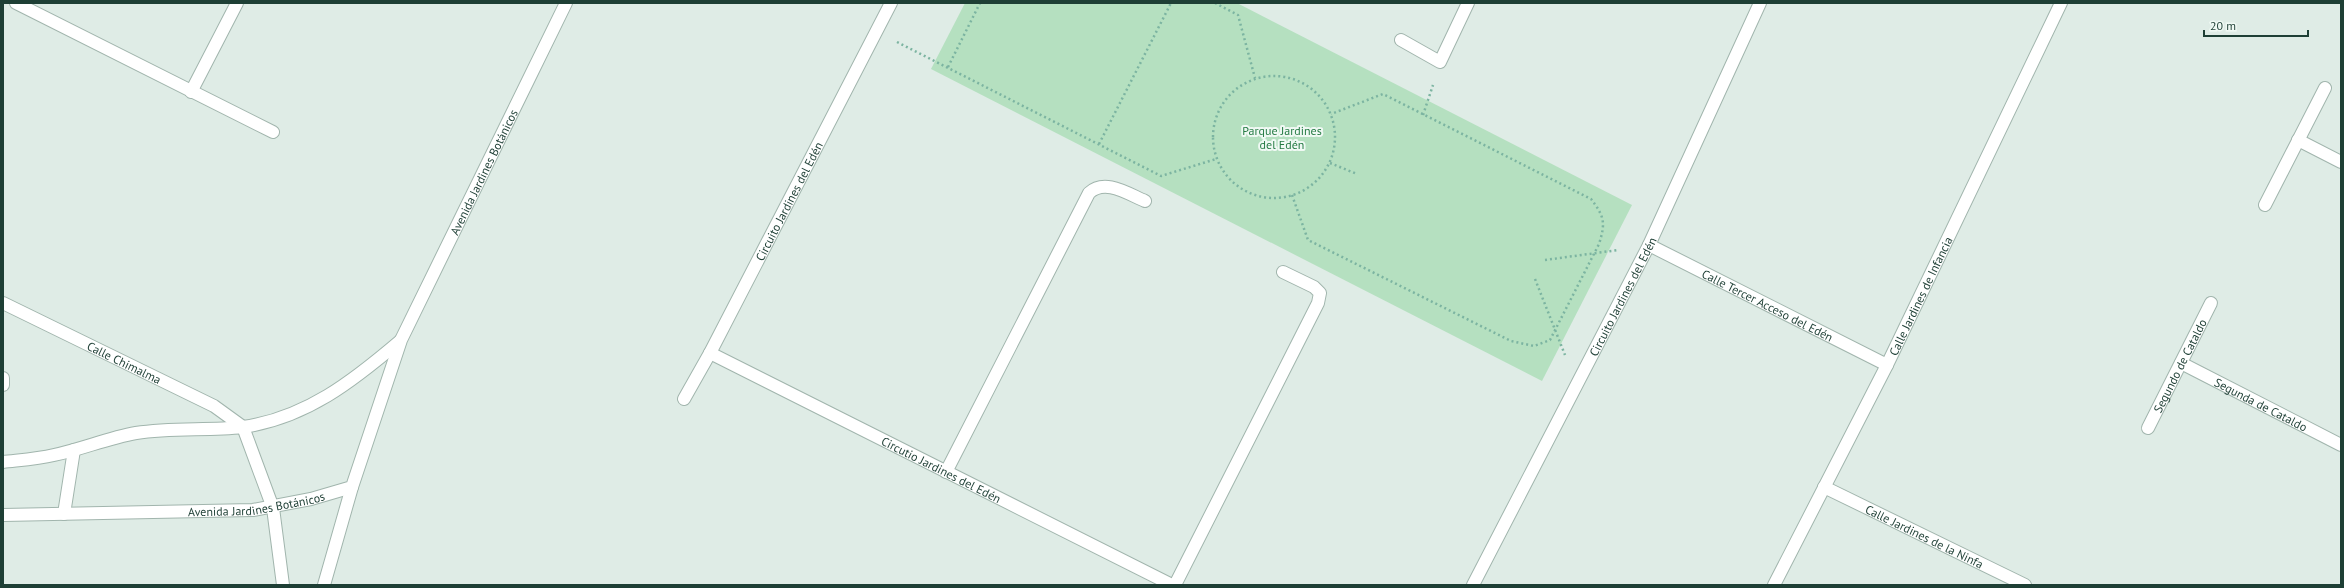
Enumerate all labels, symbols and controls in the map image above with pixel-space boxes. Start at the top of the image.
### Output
scale bar [2204,12,2308,38]
text: 20 m [2210,18,2236,33]
street label: Avenida Jardines Botánicos [446,107,520,237]
park label: Parque Jardines del Edén [1242,123,1322,152]
street label: Circuito Jardines del Edén [752,139,826,263]
street label: Circuito Jardines del Edén [1585,234,1659,358]
street label: Calle Jardines de Infancia [1885,234,1955,358]
street label: Calle Tercer Acceso del Edén [1700,266,1836,344]
street label: Segundo de Cataldo [2150,316,2209,415]
street label: Calle Chimalma [85,338,164,387]
street label: Segunda de Cataldo [2212,374,2310,434]
street label: Circutio Jardines del Edén [879,433,1004,506]
street label: Avenida Jardines Botánicos [188,488,326,519]
street label: Calle Jardines de la Ninfa [1863,501,1986,571]

